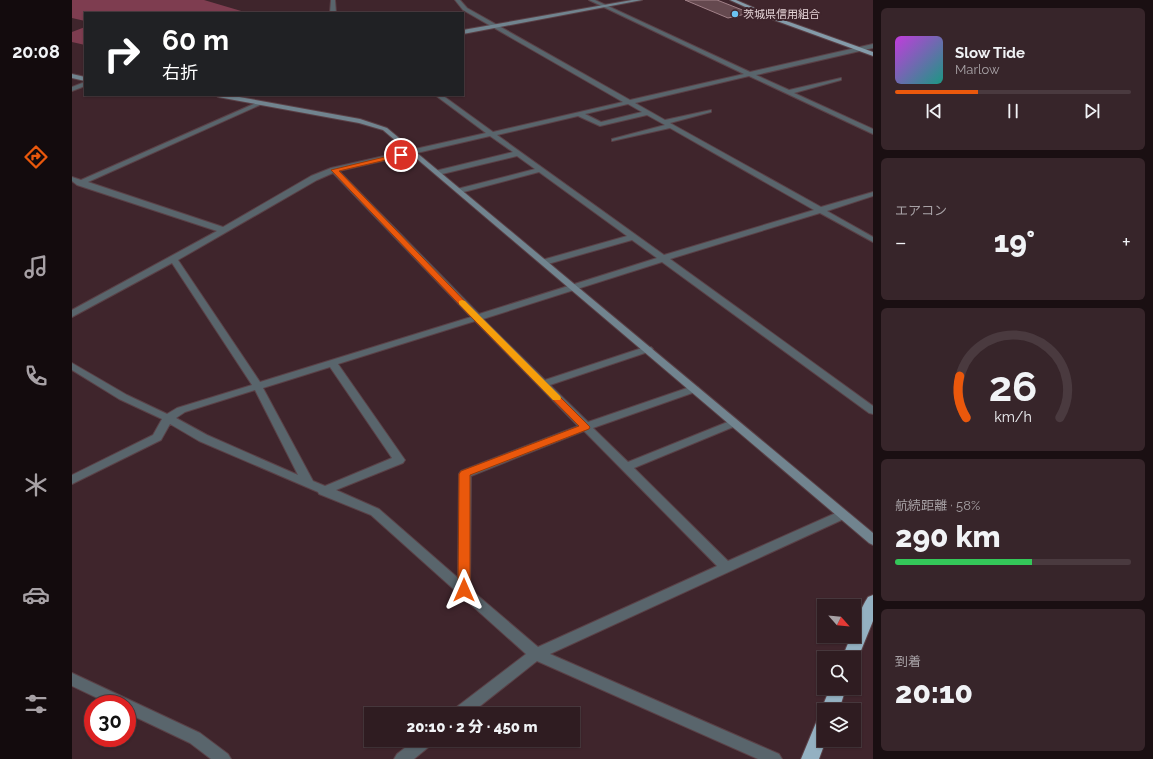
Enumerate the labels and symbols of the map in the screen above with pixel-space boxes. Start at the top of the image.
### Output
place label: 茨城県信用組合 [743,8,820,21]
marker: 茨城県信用組合 [730,9,740,19]
pin [384,138,418,172]
position arrow [443,569,485,611]
north arrow [817,599,861,643]
speed limit sign: 30 [84,695,136,747]

